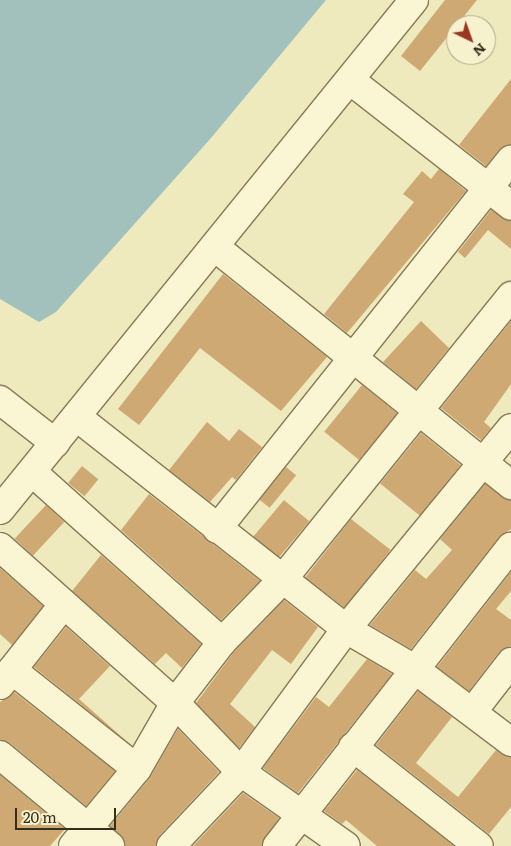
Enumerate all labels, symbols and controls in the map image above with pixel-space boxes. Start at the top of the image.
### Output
north arrow [446,15,496,65]
text: N [469,39,491,62]
scale bar [18,798,119,830]
text: 20 m [23,805,57,828]

